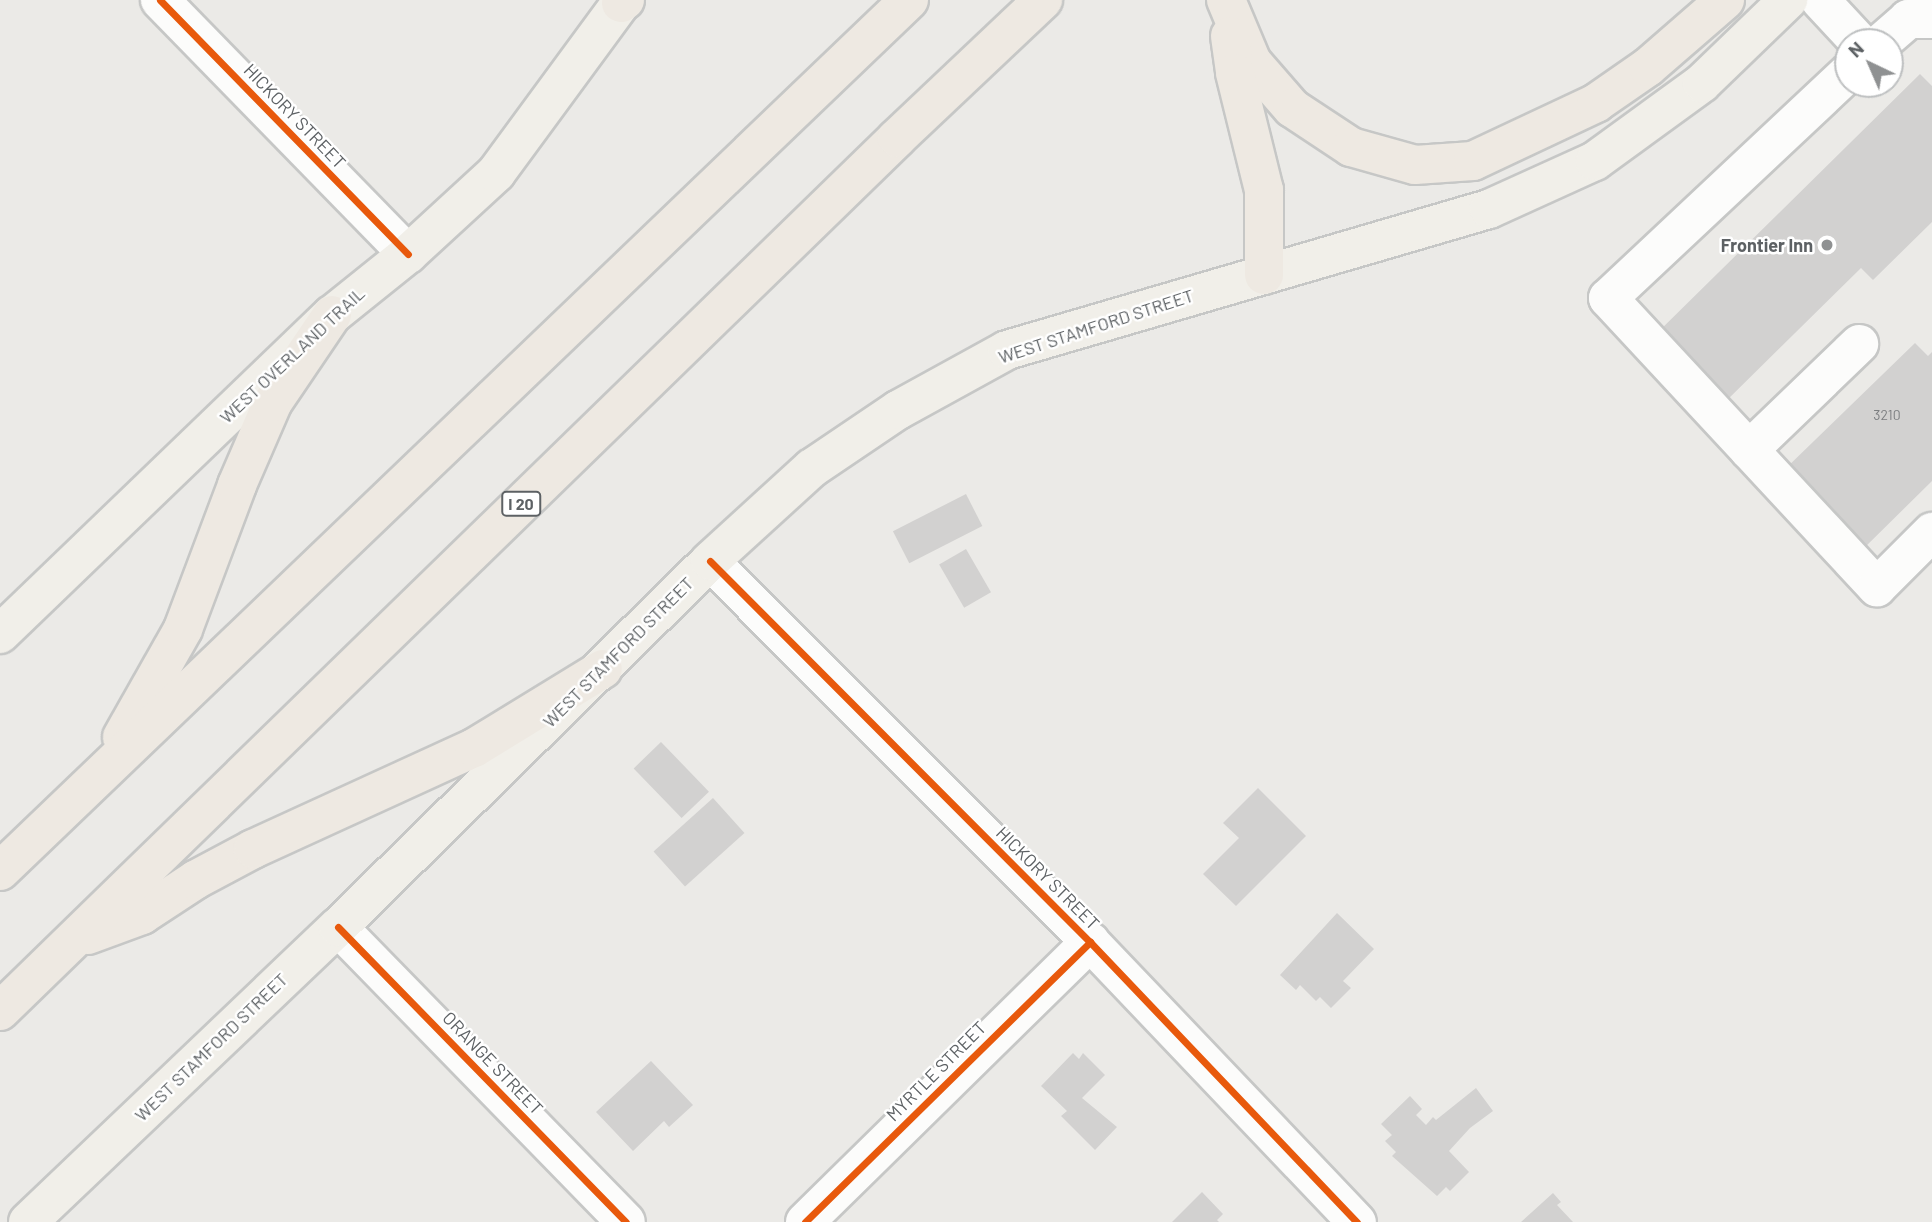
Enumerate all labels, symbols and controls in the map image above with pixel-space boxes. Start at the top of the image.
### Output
north arrow [1834,28,1904,98]
text: N [1843,36,1868,62]
street label: HICKORY STREET [240,59,350,173]
place label: Frontier Inn [1721,234,1813,256]
marker: Frontier Inn [1819,237,1835,253]
street label: WEST OVERLAND TRAIL [215,282,369,428]
street label: WEST STAMFORD STREET [996,284,1196,368]
house number: 3210 [1873,407,1901,423]
road number: I 20 [500,491,542,516]
street label: WEST STAMFORD STREET [538,572,698,732]
street label: HICKORY STREET [992,822,1104,934]
street label: WEST STAMFORD STREET [130,968,292,1126]
street label: ORANGE STREET [438,1007,548,1119]
street label: MYRTLE STREET [882,1017,990,1125]

